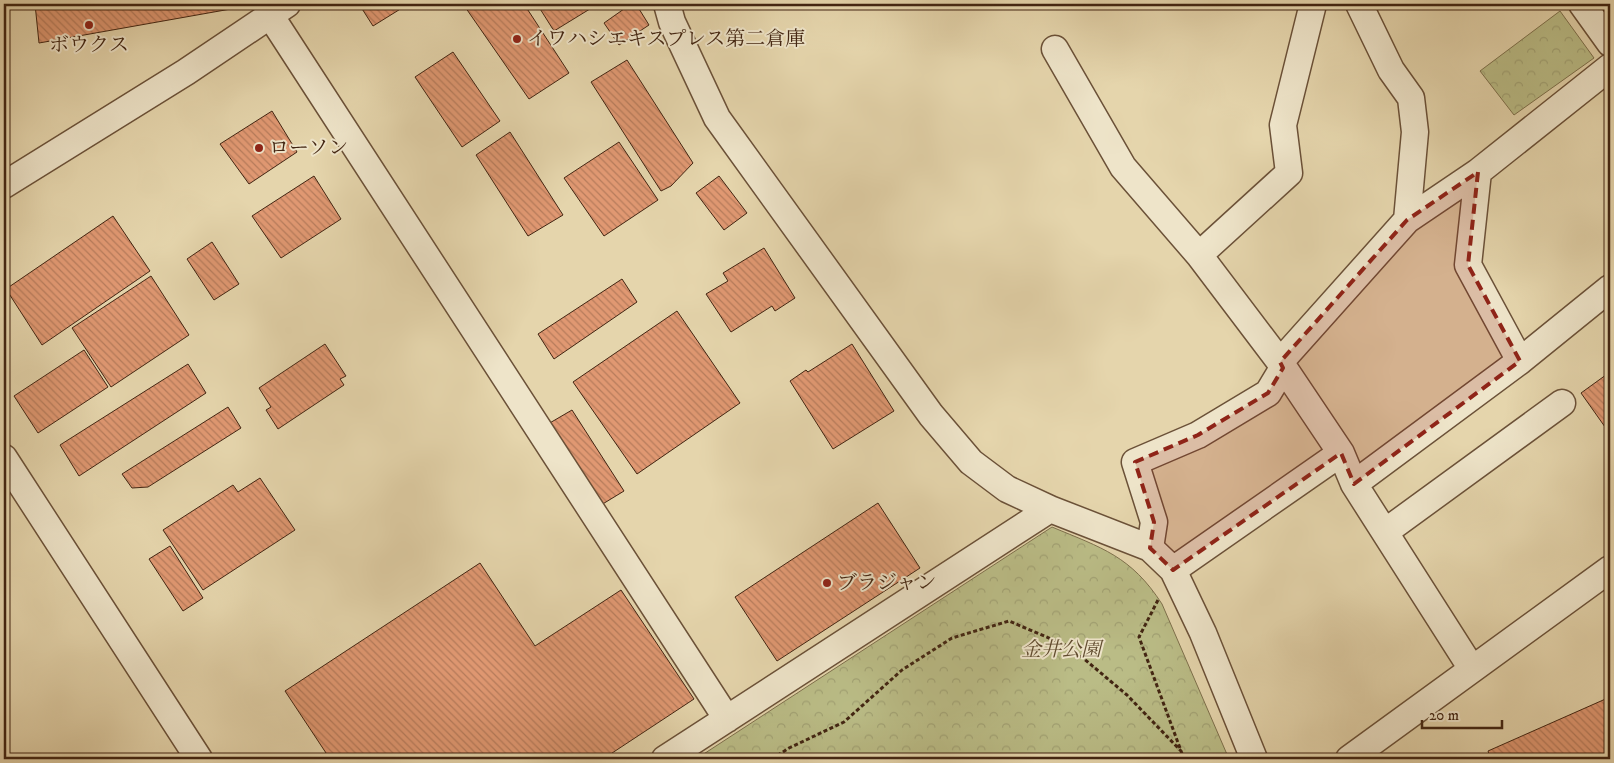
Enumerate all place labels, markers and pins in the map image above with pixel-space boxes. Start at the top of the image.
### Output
marker: ボウクス [83,19,95,31]
place label: イワハシエキスプレス第二倉庫 [527,27,805,52]
place label: ボウクス [49,33,129,58]
marker: イワハシエキスプレス第二倉庫 [511,33,523,45]
place label: ローソン [269,136,348,161]
marker: ローソン [253,142,265,154]
place label: ブラジャン [837,571,937,596]
marker: ブラジャン [821,577,833,589]

